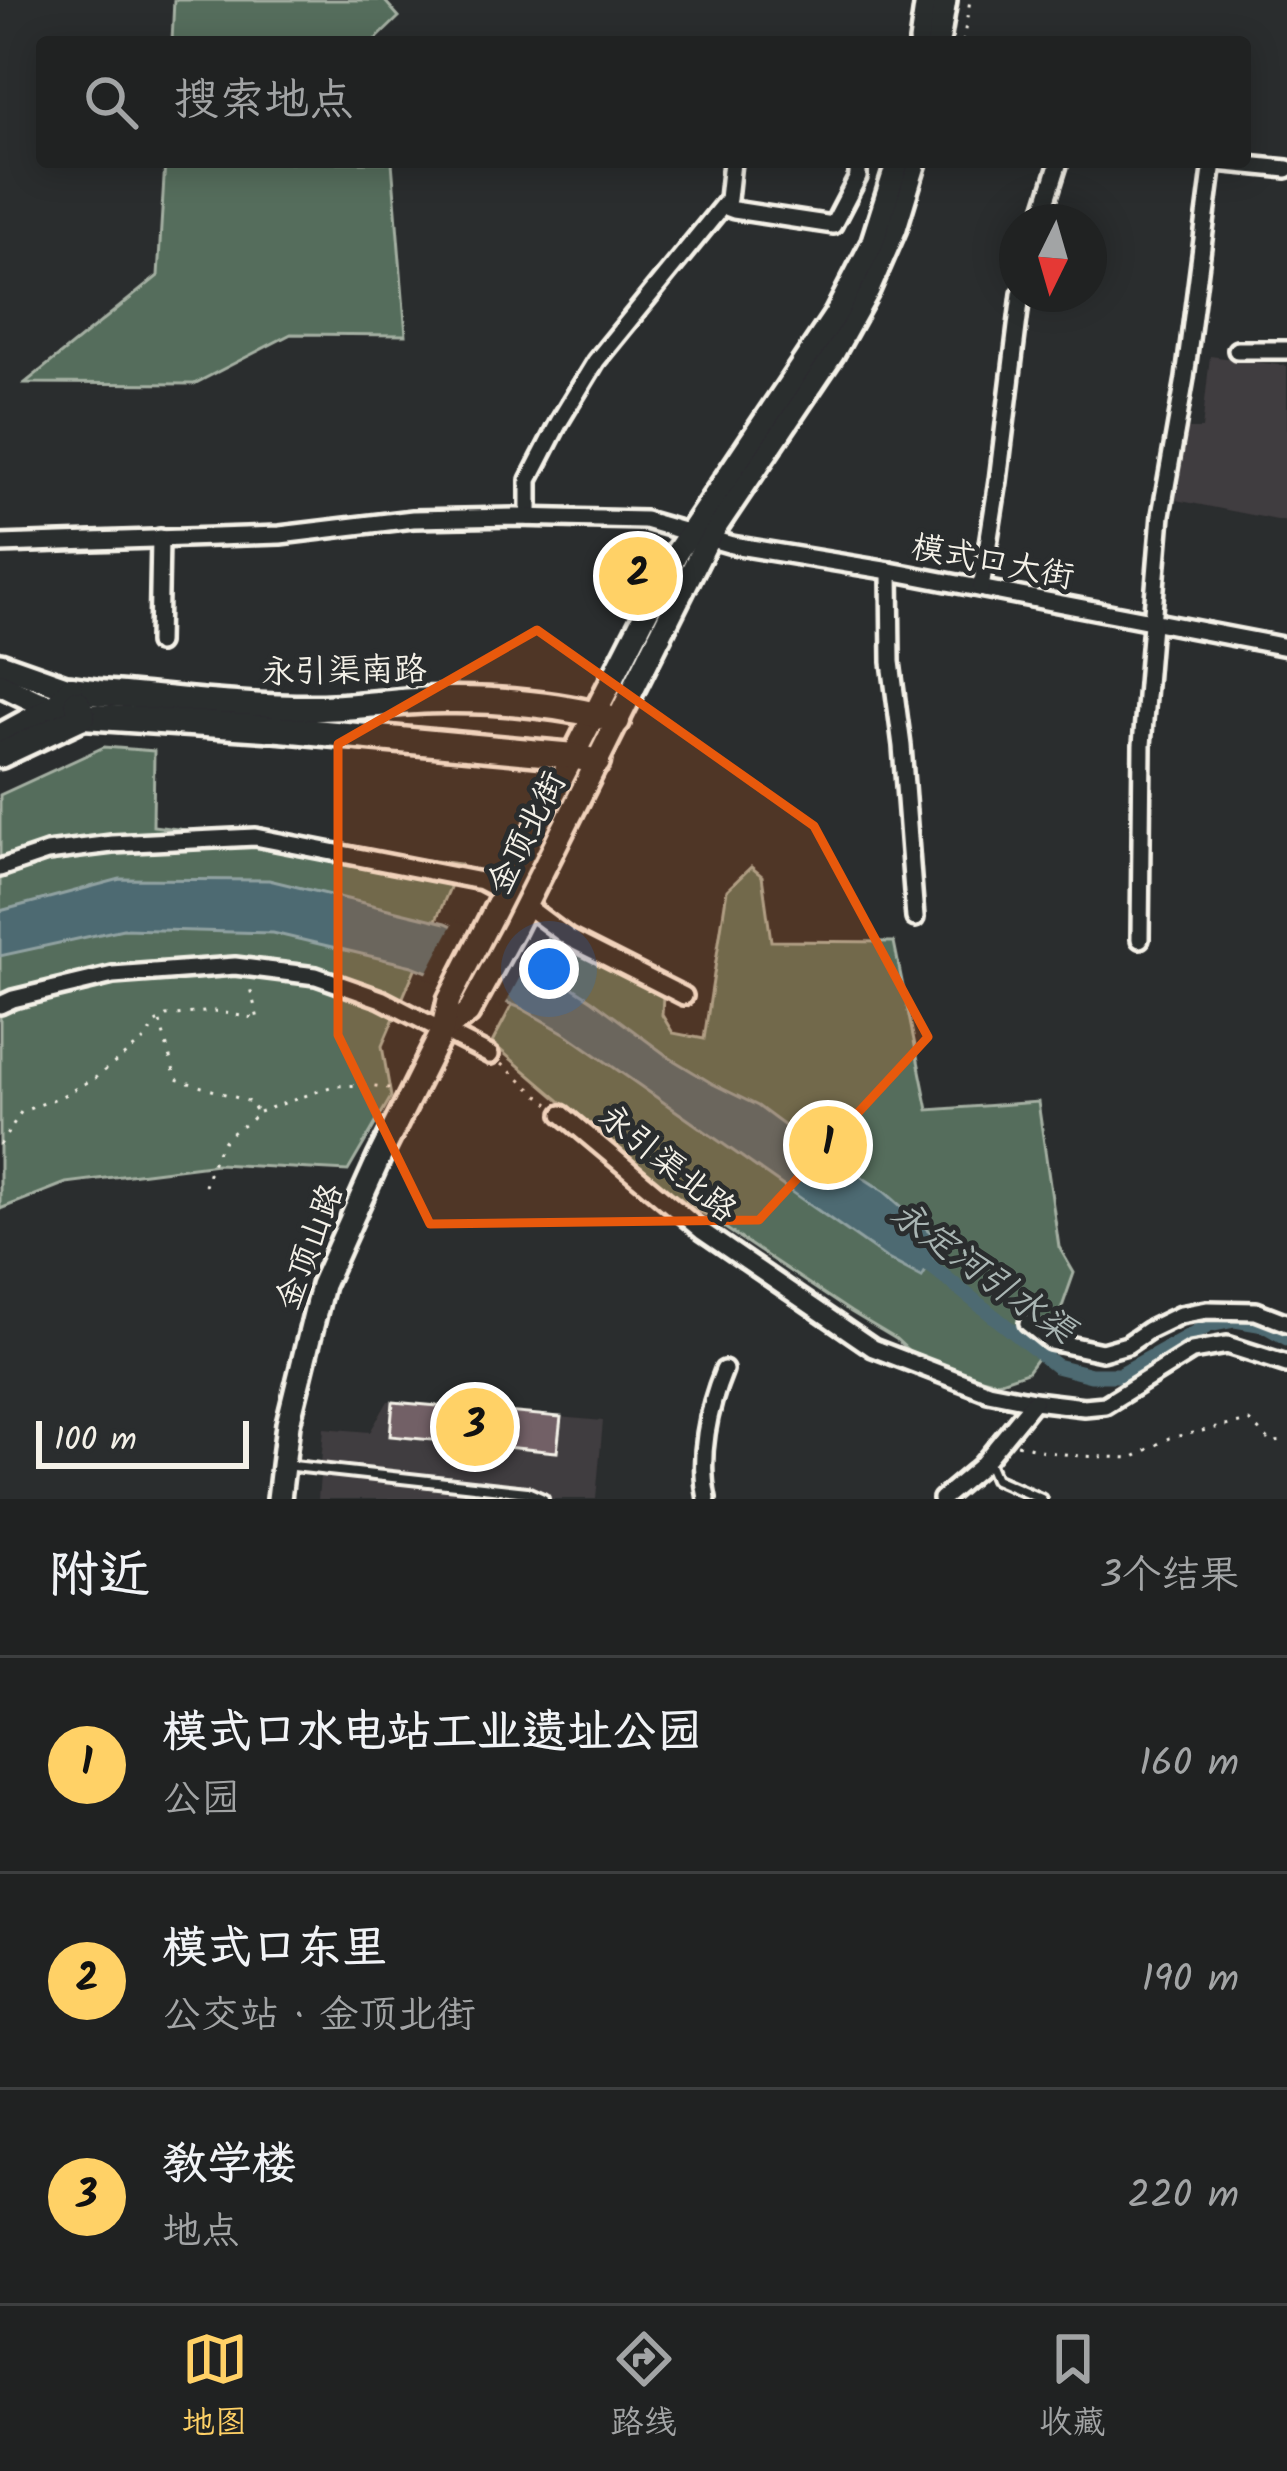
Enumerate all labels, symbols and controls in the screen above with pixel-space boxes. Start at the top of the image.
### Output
search box [36,36,1251,168]
text: 搜索地点 [174,66,354,138]
icon: search [78,69,144,135]
north arrow [999,204,1107,312]
street label: 模式口大街 [906,522,1078,605]
pin: 2 [599,531,677,621]
street label: 永引渠南路 [261,645,427,700]
street label: 金顶北街 [475,763,582,904]
your location [519,939,579,999]
street label: 永引渠北路 [586,1092,748,1237]
pin: 1 [789,1100,867,1190]
street label: 金顶山路 [263,1176,360,1318]
water label: 永定河引水渠 [878,1187,1088,1362]
pin: 3 [436,1382,514,1472]
scale bar [36,1415,249,1468]
text: 100 m [54,1415,137,1468]
text: 附近 [48,1537,150,1618]
text: 3个结果 [1100,1546,1239,1608]
text: 模式口水电站工业遗址公园 [162,1698,702,1770]
text: 1 [81,1734,93,1796]
text: 160 m [1139,1734,1239,1796]
text: 公园 [162,1770,240,1832]
text: 模式口东里 [162,1914,387,1986]
text: 2 [76,1950,98,2012]
text: 190 m [1142,1950,1239,2012]
text: 公交站 · 金顶北街 [162,1986,476,2048]
text: 教学楼 [162,2130,297,2202]
text: 3 [76,2166,98,2228]
text: 220 m [1127,2166,1239,2228]
text: 地点 [162,2202,240,2264]
tab: 地图 [182,2326,248,2451]
tab: 路线 [611,2326,677,2451]
tab: 收藏 [1040,2326,1106,2451]

